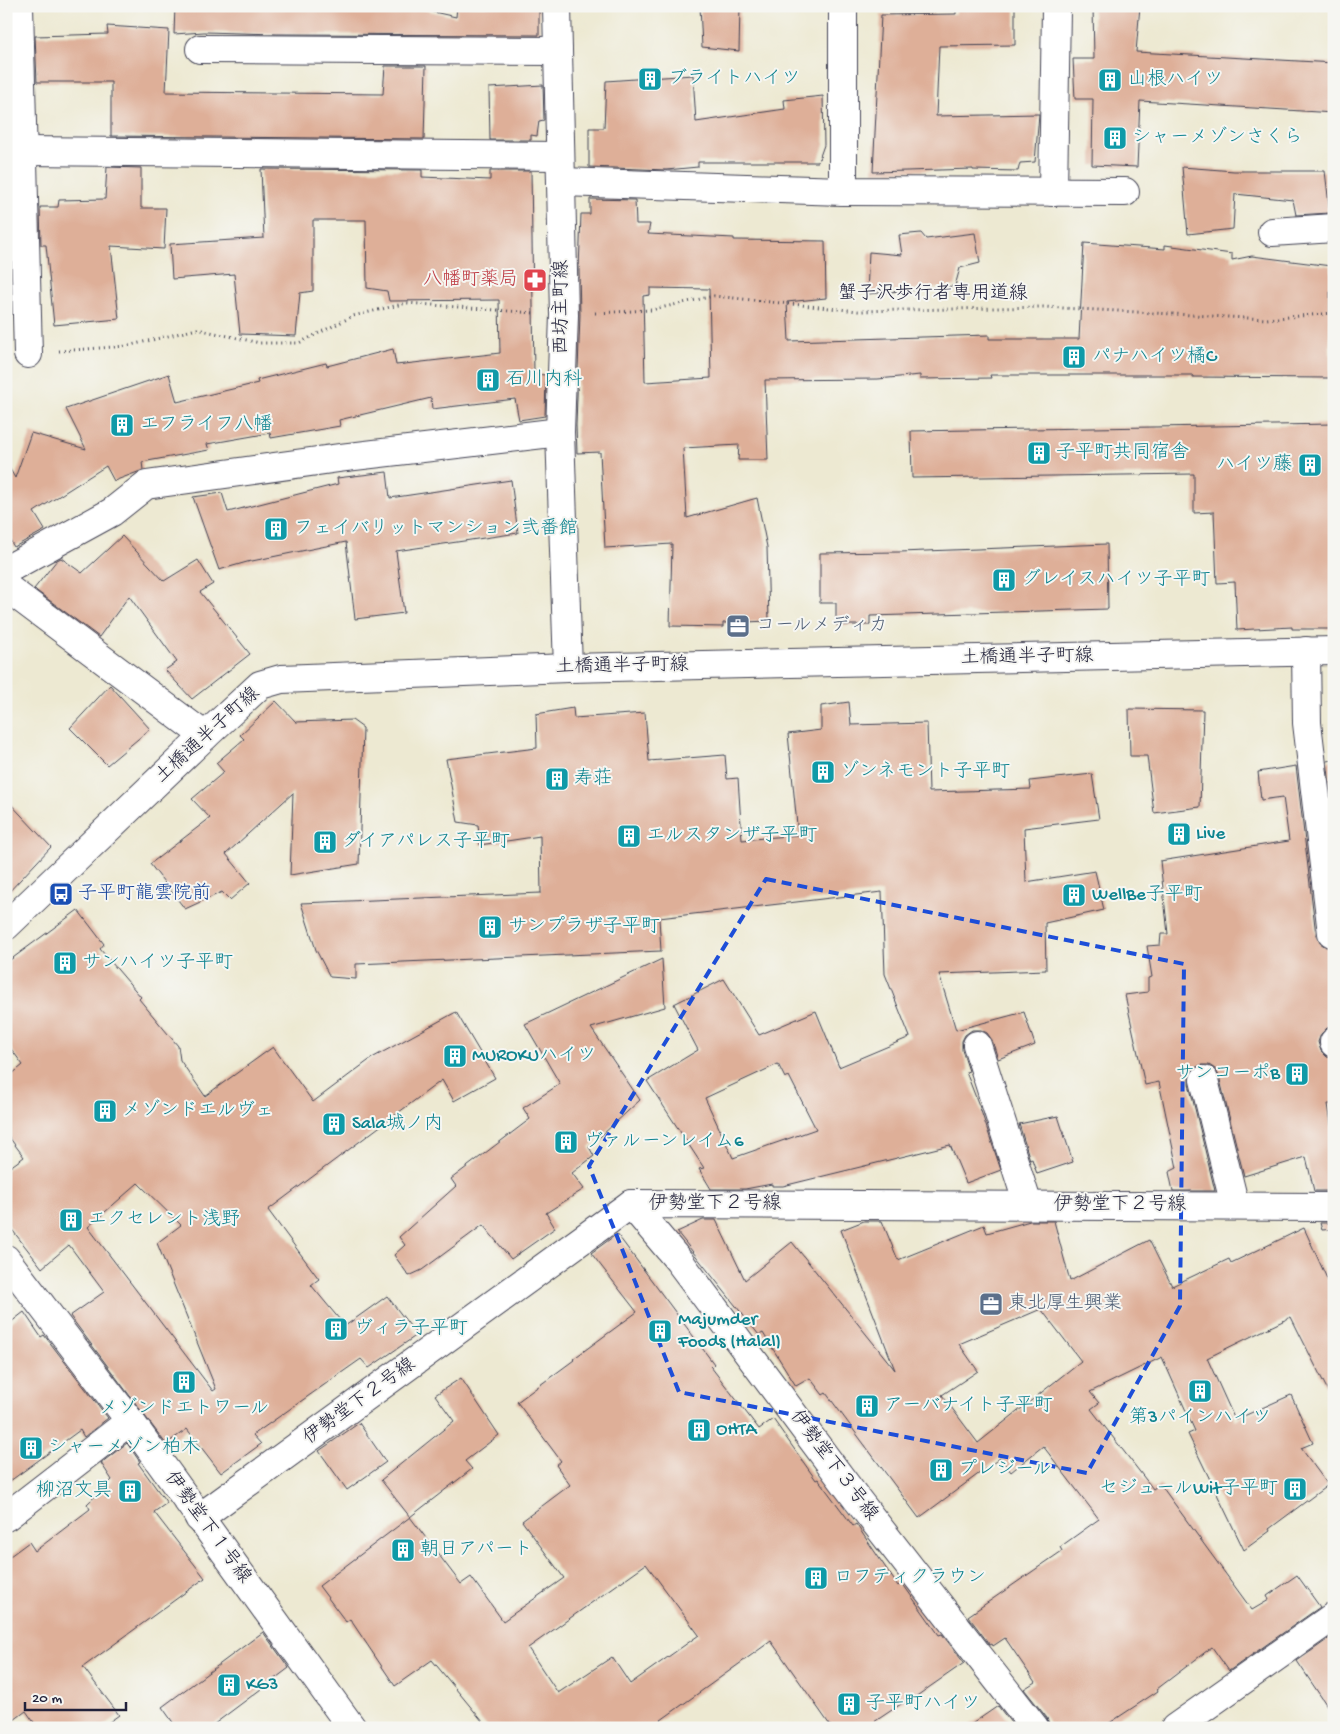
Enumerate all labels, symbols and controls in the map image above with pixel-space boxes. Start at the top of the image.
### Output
building icon: ブライトハイツ [637,66,663,92]
building icon: 山根ハイツ [1097,67,1123,93]
place label: ブライトハイツ [668,68,800,91]
place label: 山根ハイツ [1128,68,1223,92]
building icon: シャーメゾンさくら [1102,125,1128,151]
place label: シャーメゾンさくら [1132,126,1303,150]
street label: 西坊主町線 [550,259,574,355]
pharmacy icon: 八幡町薬局 [522,267,548,293]
place label: 八幡町薬局 [423,268,518,292]
street label: 蟹子沢歩行者専用道線 [838,282,1028,306]
building icon: パナハイツ橘C [1061,344,1087,370]
place label: パナハイツ橘C [1092,346,1218,369]
building icon: 石川内科 [475,367,501,393]
place label: 石川内科 [506,369,582,392]
building icon: エフライフ八幡 [109,412,135,438]
place label: エフライフ八幡 [140,414,272,437]
building icon: 子平町共同宿舎 [1026,440,1052,466]
place label: 子平町共同宿舎 [1056,441,1189,465]
building icon: ハイツ藤 [1297,452,1323,478]
place label: ハイツ藤 [1216,453,1292,477]
building icon: フェイバリットマンション弐番館 [263,516,289,542]
place label: フェイバリットマンション弐番館 [294,517,578,541]
building icon: グレイスハイツ子平町 [991,567,1017,593]
place label: グレイスハイツ子平町 [1022,568,1210,592]
office icon: コールメディカ [725,613,751,639]
place label: コールメディカ [756,615,888,638]
street label: 土橋通半子町線 [960,644,1094,671]
street label: 土橋通半子町線 [555,653,689,680]
street label: 土橋通半子町線 [150,682,265,789]
building icon: ゾンネモント子平町 [810,759,836,785]
place label: ゾンネモント子平町 [840,760,1010,784]
building icon: 寿荘 [544,766,570,792]
place label: 寿荘 [574,767,612,791]
building icon: Live [1166,821,1192,847]
building icon: エルスタンザ子平町 [616,823,642,849]
place label: Live [1196,823,1225,846]
place label: エルスタンザ子平町 [646,825,817,848]
building icon: ダイアパレス子平町 [312,829,338,855]
place label: ダイアパレス子平町 [342,830,510,854]
bus stop icon: 子平町龍雲院前 [48,881,74,907]
place label: 子平町龍雲院前 [78,882,211,906]
building icon: WellBe子平町 [1061,882,1087,908]
place label: WellBe子平町 [1092,884,1203,907]
building icon: サンプラザ子平町 [477,914,503,940]
place label: サンプラザ子平町 [508,916,660,939]
building icon: サンハイツ子平町 [52,950,78,976]
place label: サンハイツ子平町 [82,952,233,975]
building icon: MUROKUハイツ [442,1043,468,1069]
place label: MUROKUハイツ [472,1045,596,1068]
building icon: サンコーポB [1284,1061,1310,1087]
place label: サンコーポB [1175,1063,1281,1086]
building icon: メゾンドエルヴェ [92,1098,118,1124]
place label: メゾンドエルヴェ [122,1099,274,1123]
building icon: Sala城ノ内 [321,1111,347,1137]
place label: Sala城ノ内 [352,1112,443,1136]
building icon: ヴァルーンレイム6 [553,1129,579,1155]
place label: ヴァルーンレイム6 [584,1131,744,1154]
street label: 伊勢堂下２号線 [648,1192,782,1216]
street label: 伊勢堂下２号線 [1053,1193,1187,1217]
building icon: エクセレント浅野 [58,1207,84,1233]
place label: エクセレント浅野 [88,1208,240,1232]
office icon: 東北厚生興業 [978,1291,1004,1317]
place label: 東北厚生興業 [1008,1292,1122,1316]
place label: Majumder Foods (Halal) [677,1309,781,1354]
building icon: ヴィラ子平町 [323,1316,349,1342]
place label: ヴィラ子平町 [354,1318,468,1341]
building icon: Majumder Foods (Halal) [647,1318,673,1344]
street label: 伊勢堂下２号線 [299,1353,421,1450]
building icon: メゾンドエトワール [171,1369,197,1395]
building icon: 第3パインハイツ [1187,1378,1213,1404]
building icon: アーバナイト子平町 [854,1393,880,1419]
place label: アーバナイト子平町 [884,1395,1053,1418]
place label: メゾンドエトワール [99,1397,269,1421]
street label: 伊勢堂下３号線 [784,1405,883,1526]
place label: 第3パインハイツ [1129,1406,1271,1430]
building icon: OHTA [686,1417,712,1443]
place label: OHTA [716,1419,759,1442]
building icon: シャーメゾン柏木 [18,1435,44,1461]
place label: シャーメゾン柏木 [48,1436,200,1460]
building icon: プレジール [928,1457,954,1483]
place label: プレジール [958,1459,1052,1482]
street label: 伊勢堂下１号線 [159,1467,256,1589]
building icon: セジュールWit子平町 [1282,1476,1308,1502]
building icon: 柳沼文具 [117,1478,143,1504]
place label: セジュールWit子平町 [1099,1478,1278,1501]
place label: 柳沼文具 [36,1480,112,1503]
building icon: 朝日アパート [390,1537,416,1563]
place label: 朝日アパート [420,1539,533,1562]
building icon: ロフティクラウン [803,1565,829,1591]
place label: ロフティクラウン [834,1567,986,1590]
building icon: KG3 [216,1672,242,1698]
place label: KG3 [246,1674,278,1697]
scale bar [25,1679,126,1711]
text: 20 m [32,1690,62,1708]
building icon: 子平町ハイツ [836,1691,862,1717]
place label: 子平町ハイツ [866,1693,980,1716]

